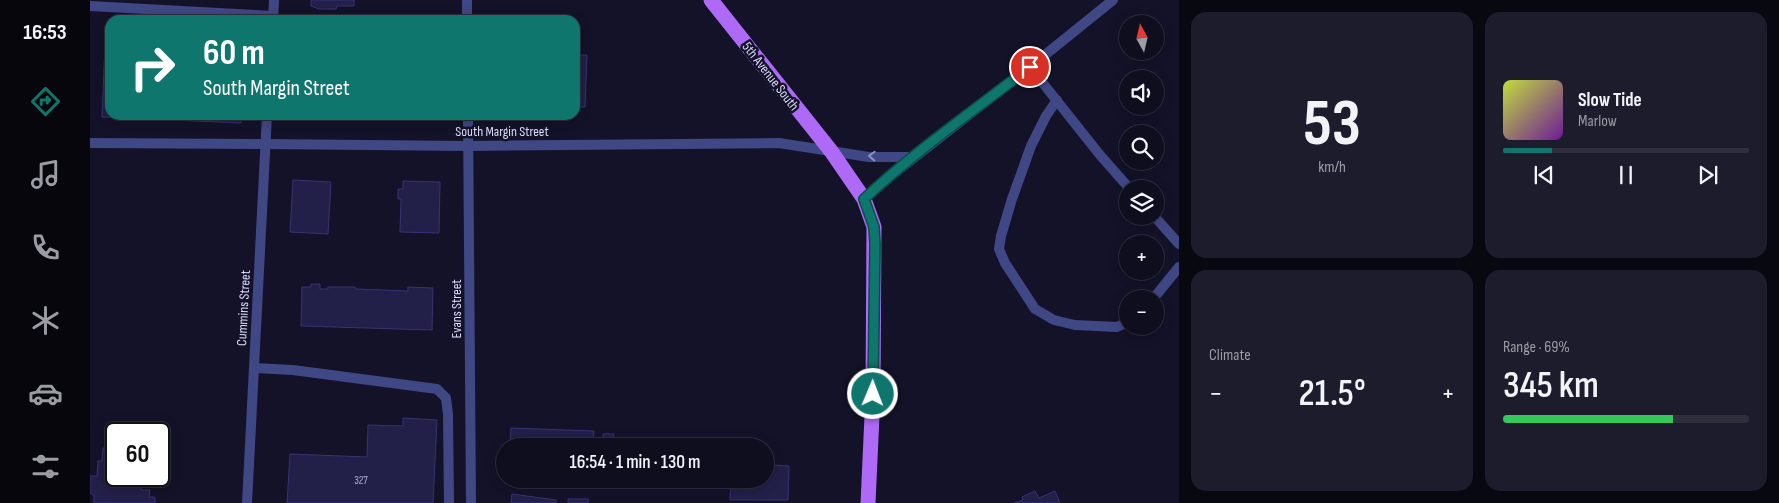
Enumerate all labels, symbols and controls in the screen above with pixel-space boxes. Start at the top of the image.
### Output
north arrow [1119,15,1164,60]
map controls [1119,15,1164,335]
text: 16:53 [23,19,67,46]
text: 60 m [203,32,265,75]
icon: right [120,35,185,100]
street label: 5th Avenue South [739,39,803,114]
pin [1009,46,1051,88]
icon: arrive [1016,53,1044,81]
button: sound [1119,70,1164,115]
text: South Margin Street [203,75,350,102]
icon: directions [28,84,63,119]
text: 53 [1303,86,1361,164]
text: Slow Tide [1578,89,1642,112]
text: Marlow [1578,112,1617,131]
street label: South Margin Street [455,123,549,140]
button: search [1119,125,1164,170]
one-way arrow [868,151,876,162]
icon: music [28,157,63,192]
text: km/h [1318,158,1346,177]
icon: previous [1530,161,1558,189]
icon: pause [1612,161,1640,189]
icon: next [1694,161,1722,189]
button: layers [1119,180,1164,225]
icon: phone [28,230,63,265]
button: + [1119,235,1164,280]
street label: Cummins Street [233,270,254,346]
street label: Evans Street [448,279,465,339]
button: − [1119,290,1164,335]
icon: climate [28,303,63,338]
text: Range · 69% [1503,338,1570,357]
text: Climate [1209,346,1251,365]
text: 345 km [1503,363,1599,408]
position arrow [846,367,898,419]
text: 21.5° [1298,371,1366,416]
icon: car [28,376,63,411]
text: − [1209,377,1223,410]
text: + [1441,377,1455,410]
speed limit sign: 60 [105,422,170,487]
icon: filters [28,449,63,484]
text: 16:54 · 1 min · 130 m [570,451,700,474]
house number: 327 [354,474,368,487]

